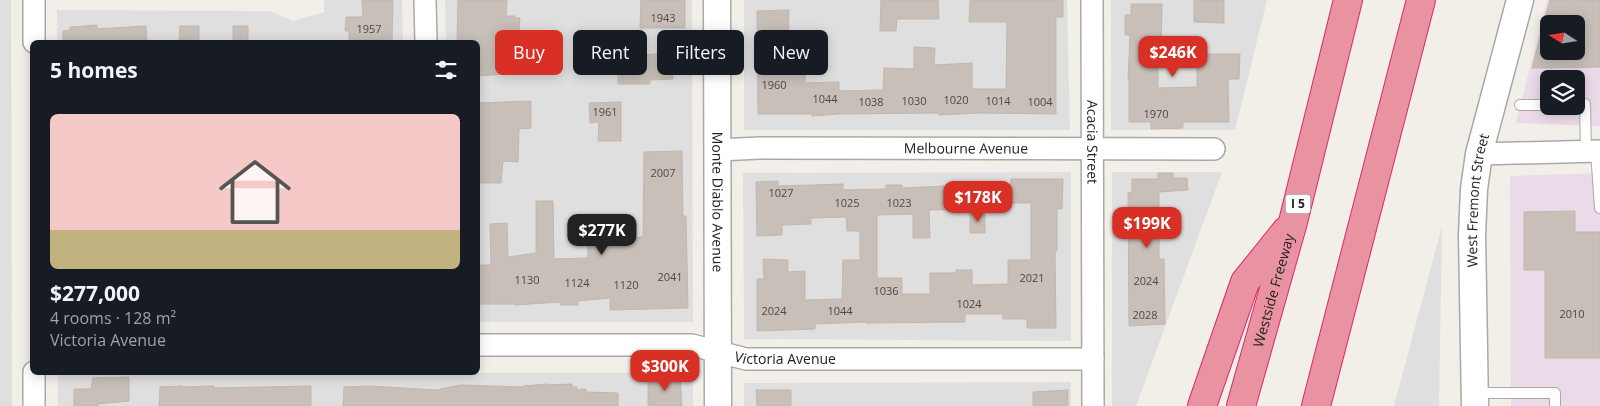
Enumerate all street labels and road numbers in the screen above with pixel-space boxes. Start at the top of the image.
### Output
street label: Acacia Street [1083,100,1102,184]
street label: West Fremont Street [1462,131,1493,268]
street label: Monte Diablo Avenue [708,132,728,272]
street label: Melbourne Avenue [904,138,1028,158]
road number: I 5 [1286,194,1310,213]
street label: Westside Freeway [1248,230,1298,349]
street label: Victoria Avenue [733,346,836,368]

